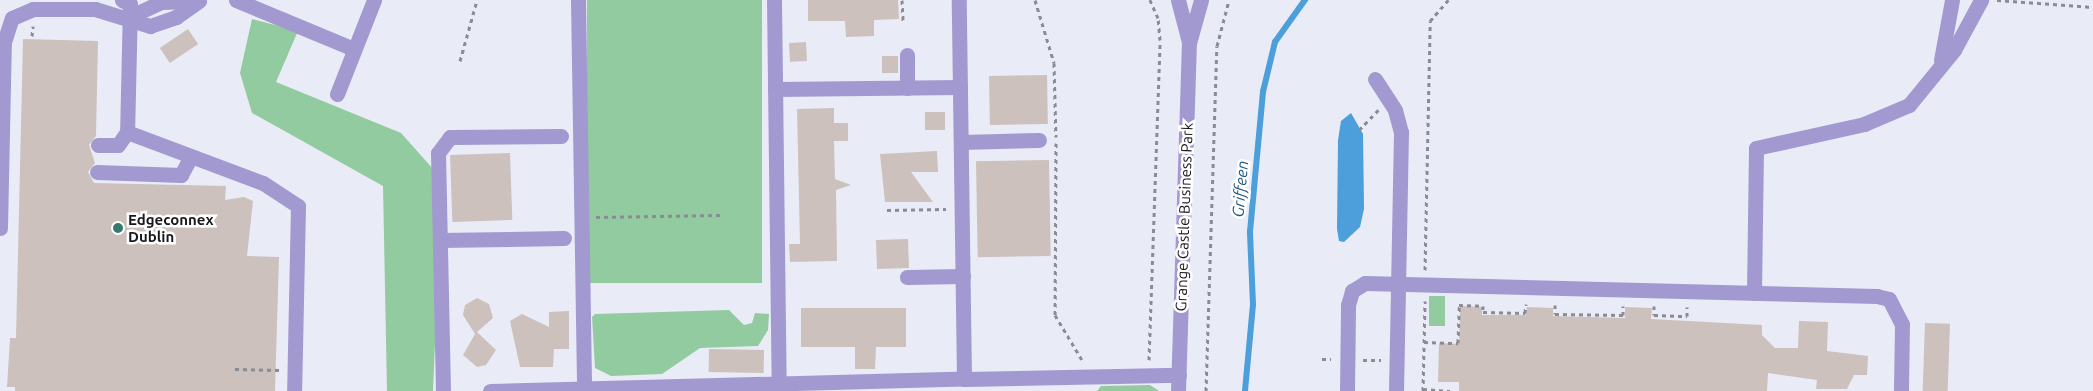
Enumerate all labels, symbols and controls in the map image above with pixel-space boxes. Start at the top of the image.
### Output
street label: Grange Castle Business Park [1172,122,1196,312]
water label: Griffeen [1228,160,1252,218]
place label: Edgeconnex Dublin [128,210,214,245]
marker: Edgeconnex Dublin [112,222,124,234]

